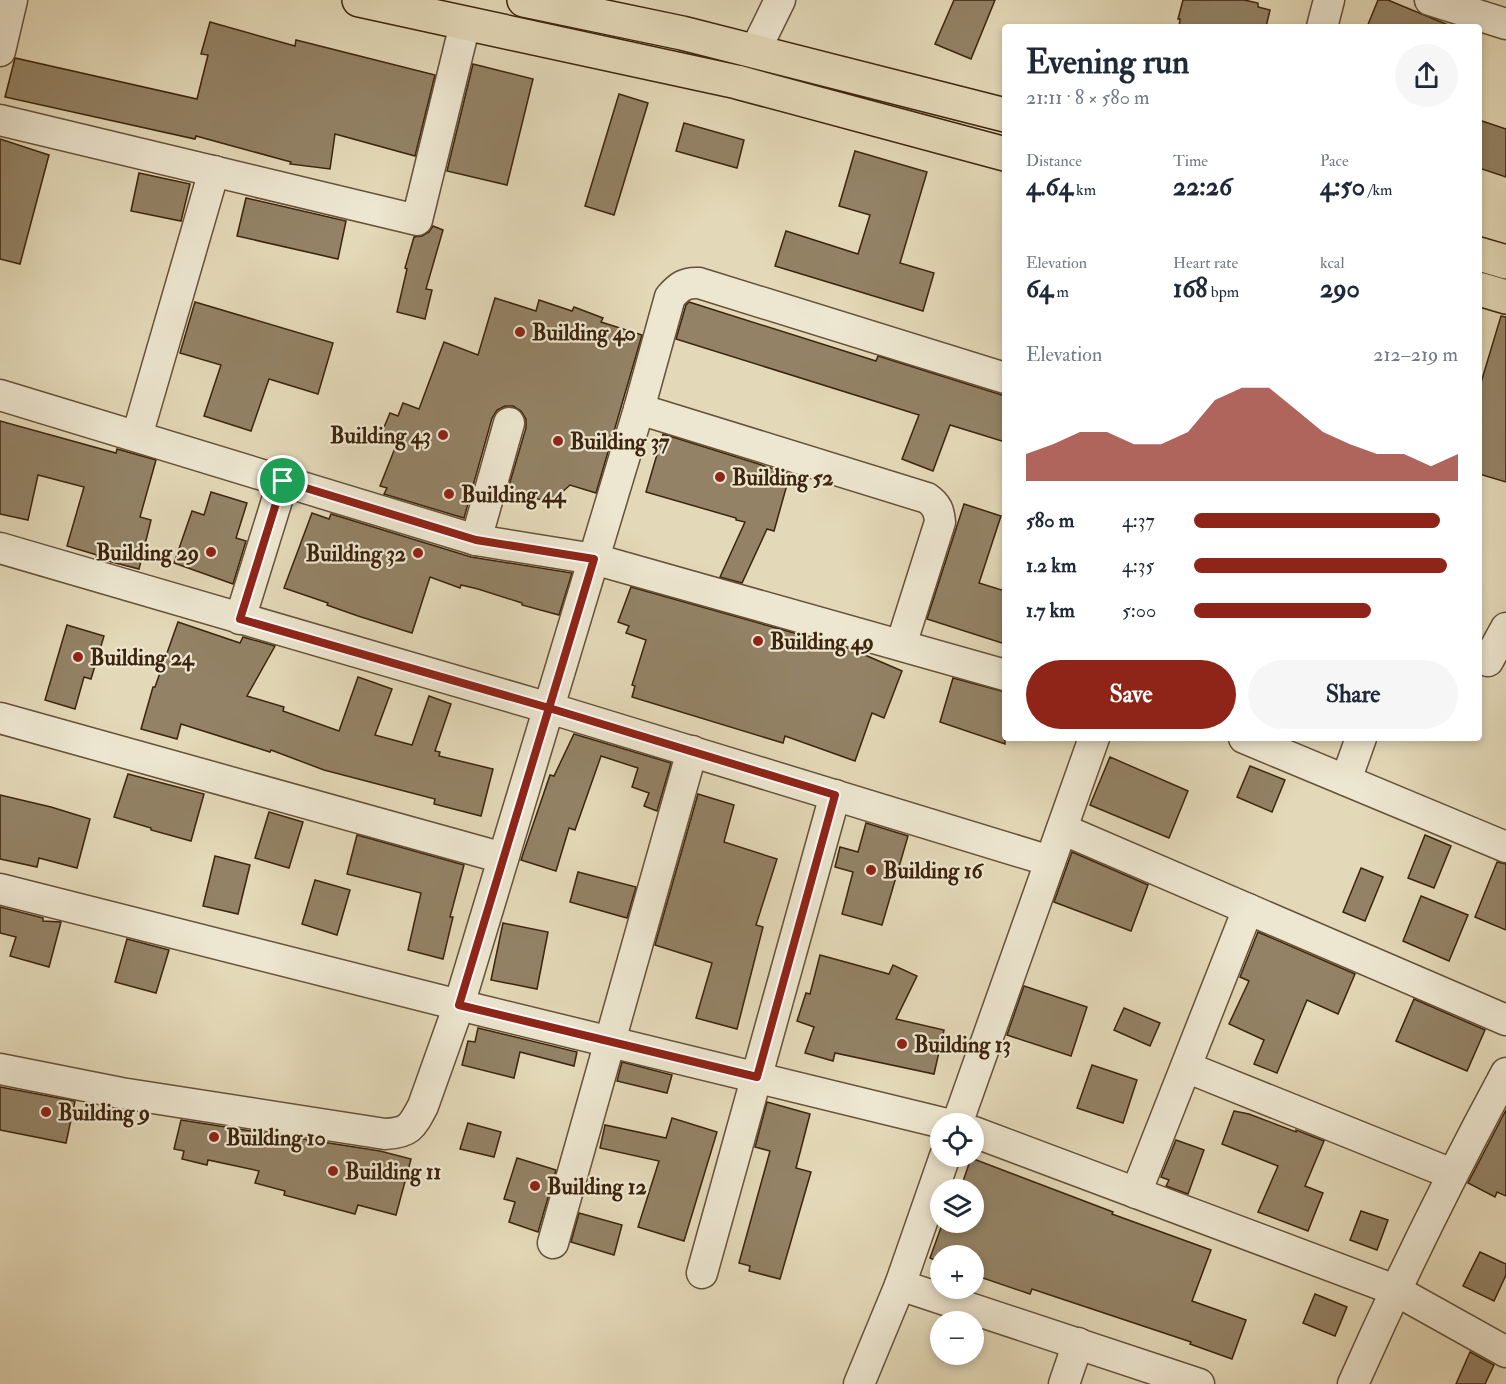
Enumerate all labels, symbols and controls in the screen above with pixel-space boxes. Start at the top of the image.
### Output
text: Evening run [1026,42,1189,83]
button: share [1395,44,1458,107]
text: 21:11 · 8 × 580 m [1026,85,1150,110]
text: Distance [1026,151,1082,171]
text: Time [1173,151,1208,171]
text: Pace [1320,151,1349,171]
text: 4.64 [1026,171,1073,203]
text: 22:26 [1173,171,1232,203]
text: 4:50 [1320,171,1365,203]
text: km [1073,180,1096,200]
text: /km [1365,180,1393,200]
text: Elevation [1026,253,1087,273]
text: Heart rate [1173,253,1238,273]
text: kcal [1320,253,1345,273]
text: 64 [1026,273,1053,305]
text: 168 [1173,273,1207,305]
text: 290 [1320,273,1360,305]
text: m [1053,282,1069,302]
text: bpm [1207,282,1239,302]
place label: Building 40 [532,319,636,348]
marker: Building 40 [513,325,527,339]
text: Elevation [1026,342,1102,367]
text: 212–219 m [1373,342,1458,367]
place label: Building 43 [330,422,431,451]
marker: Building 43 [436,428,450,442]
place label: Building 37 [570,428,670,457]
marker: Building 37 [551,434,565,448]
pin [257,455,308,506]
icon: arrive [266,464,299,497]
place label: Building 52 [732,464,833,493]
marker: Building 52 [713,470,727,484]
place label: Building 44 [461,481,568,510]
marker: Building 44 [442,487,456,501]
text: 580 m [1026,508,1074,533]
text: 4:37 [1122,508,1155,533]
place label: Building 29 [96,539,199,568]
place label: Building 32 [306,540,406,569]
marker: Building 29 [204,545,218,559]
marker: Building 32 [411,546,425,560]
text: 1.2 km [1026,553,1076,578]
text: 4:35 [1122,553,1154,578]
text: 1.7 km [1026,598,1075,623]
text: 5:00 [1122,598,1156,623]
place label: Building 49 [770,628,874,657]
marker: Building 49 [751,634,765,648]
place label: Building 24 [90,644,196,673]
marker: Building 24 [71,650,85,664]
button: Save [1026,660,1236,729]
button: Share [1248,660,1458,729]
place label: Building 16 [883,857,984,886]
marker: Building 16 [864,863,878,877]
place label: Building 13 [914,1031,1011,1060]
marker: Building 13 [895,1037,909,1051]
place label: Building 9 [58,1099,150,1128]
marker: Building 9 [39,1105,53,1119]
map controls [930,1113,984,1365]
button: locate [930,1113,984,1167]
place label: Building 10 [226,1124,326,1153]
marker: Building 10 [207,1130,221,1144]
place label: Building 11 [345,1158,442,1187]
marker: Building 11 [326,1164,340,1178]
place label: Building 12 [547,1173,647,1202]
marker: Building 12 [528,1179,542,1193]
button: layers [930,1179,984,1233]
button: + [930,1245,984,1299]
button: − [930,1311,984,1365]

